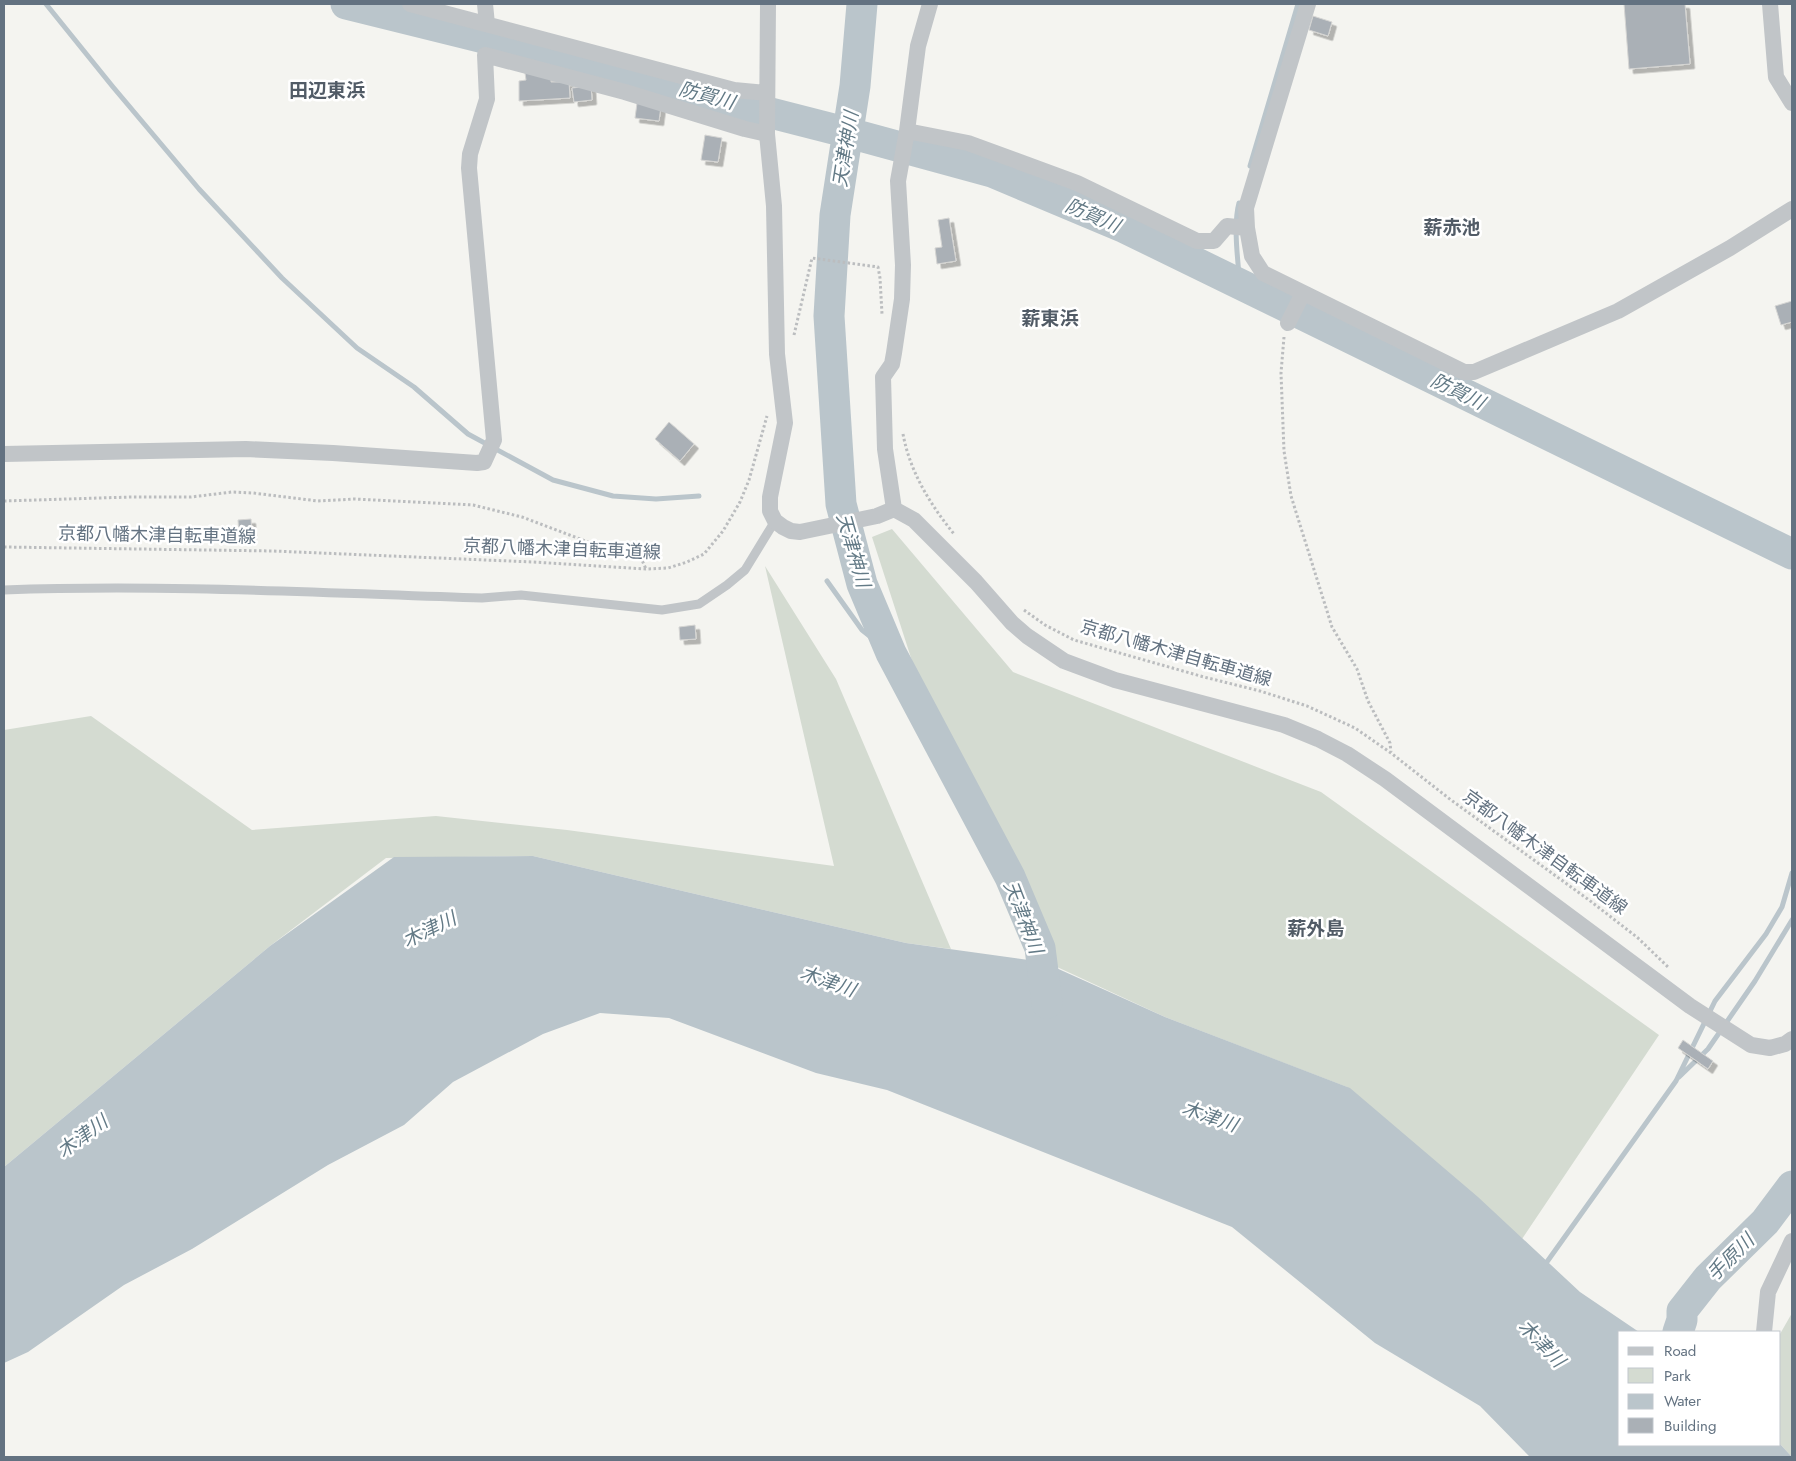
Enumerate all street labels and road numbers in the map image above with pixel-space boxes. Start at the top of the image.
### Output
street label: 京都八幡木津自転車道線 [58,520,256,550]
street label: 京都八幡木津自転車道線 [463,533,661,565]
street label: 京都八幡木津自転車道線 [1077,613,1275,693]
street label: 京都八幡木津自転車道線 [1457,783,1633,921]

